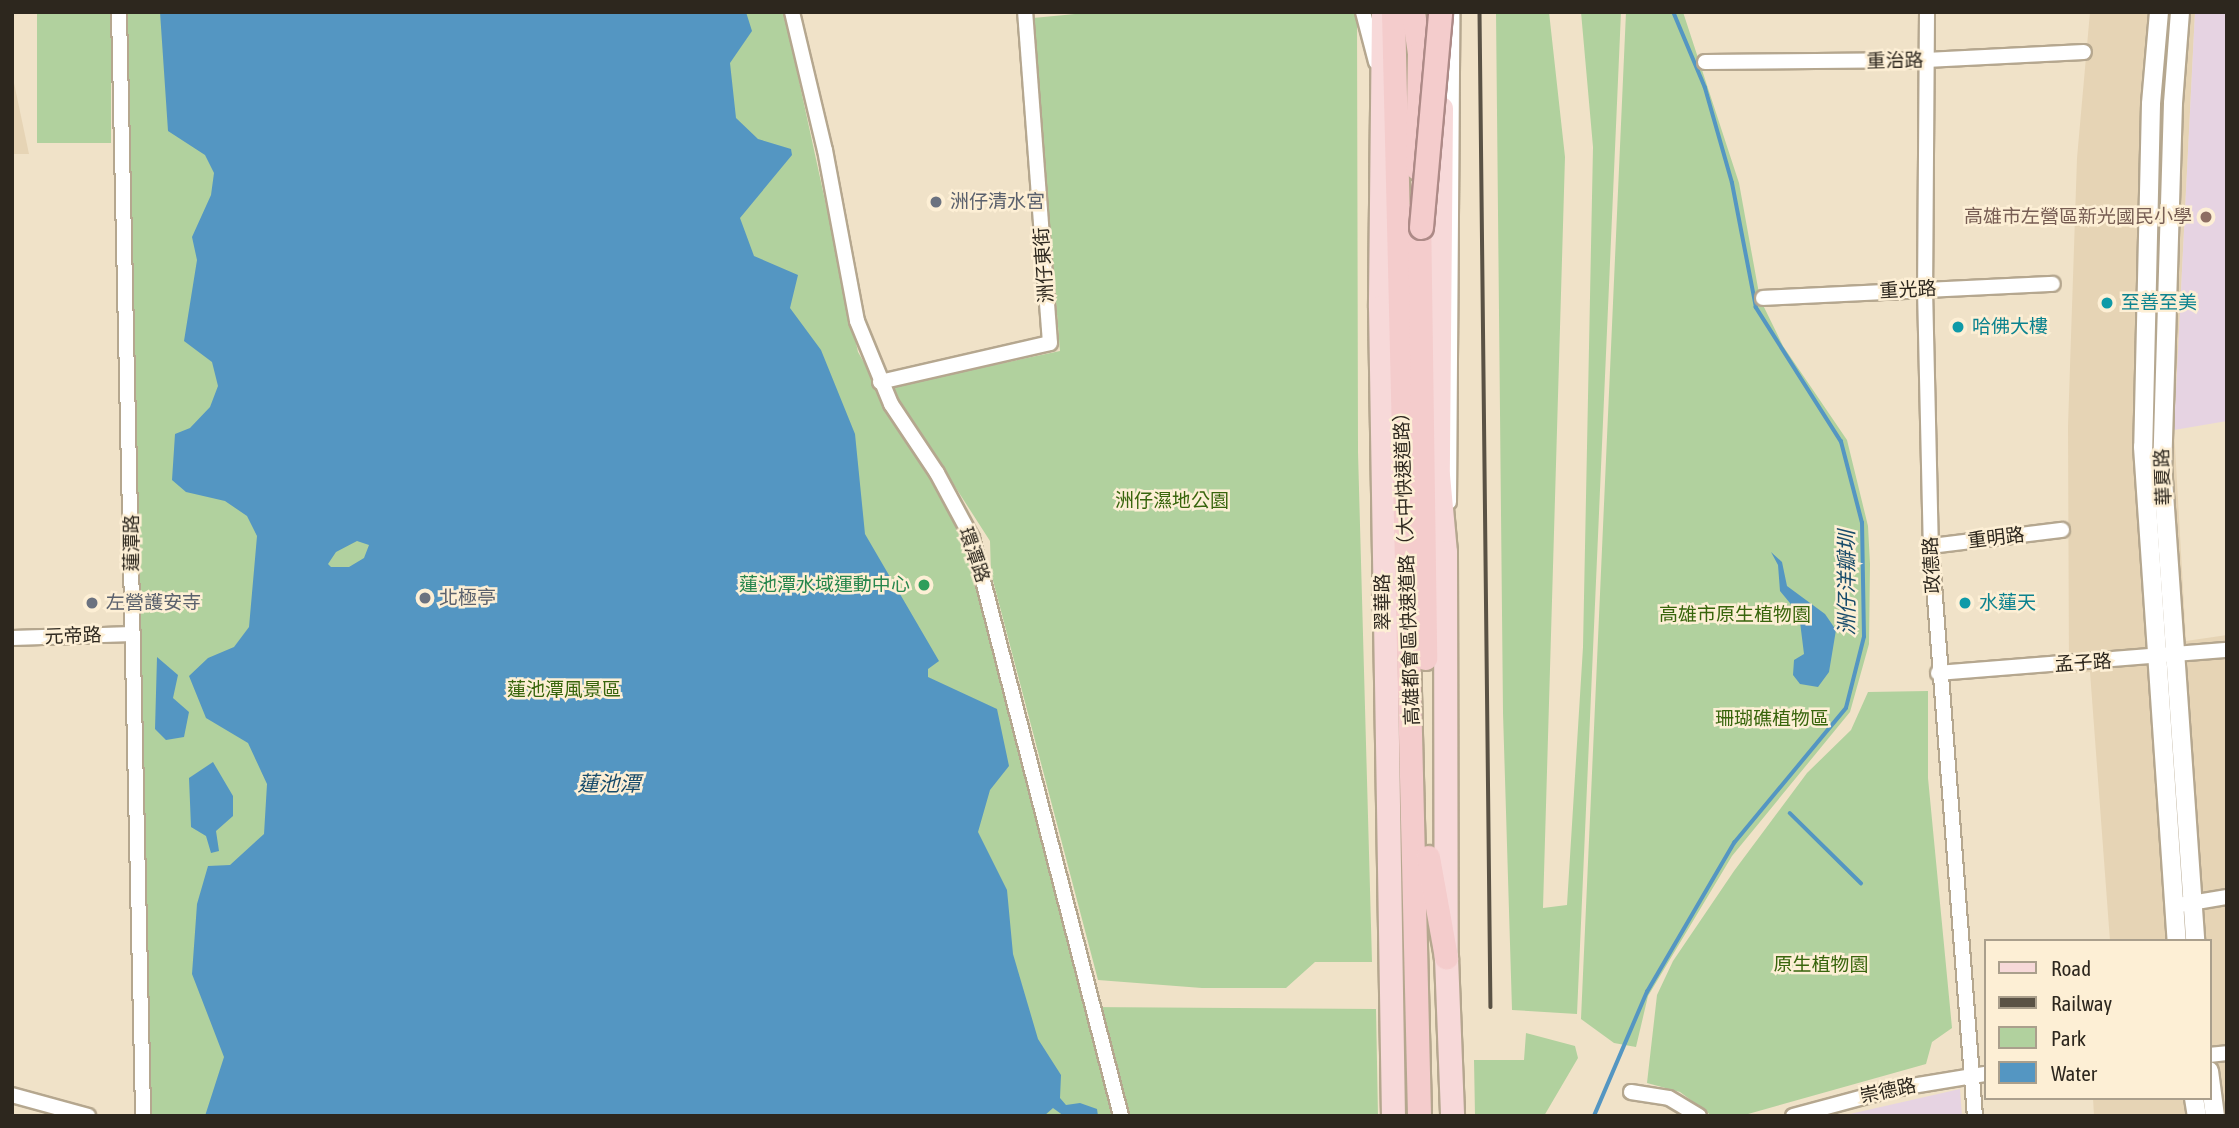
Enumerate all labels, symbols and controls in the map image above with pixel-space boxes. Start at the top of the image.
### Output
street label: 重治路 [1866,49,1924,73]
place label: 洲仔清水宮 [950,191,1045,213]
marker: 洲仔清水宮 [928,194,944,210]
place label: 高雄市左營區新光國民小學 [1964,206,2192,228]
marker: 高雄市左營區新光國民小學 [2198,209,2214,225]
street label: 洲仔東街 [1030,226,1058,304]
street label: 重光路 [1879,277,1937,303]
place label: 至善至美 [2121,292,2197,314]
marker: 至善至美 [2099,295,2115,311]
place label: 哈佛大樓 [1972,316,2048,338]
marker: 哈佛大樓 [1950,319,1966,335]
street label: 高雄都會區快速道路（大中快速道路） [1390,402,1424,726]
street label: 華夏路 [2151,448,2175,506]
park label: 洲仔濕地公園 [1115,490,1229,512]
street label: 蓮潭路 [121,515,143,571]
street label: 重明路 [1966,523,2026,553]
street label: 環潭路 [954,524,994,586]
water label: 洲仔洋瓣圳 [1833,531,1859,635]
street label: 政德路 [1919,536,1945,594]
street label: 翠華路 [1371,573,1395,631]
place label: 蓮池潭水域運動中心 [739,574,910,596]
marker: 蓮池潭水域運動中心 [916,577,932,593]
place label: 北極亭 [439,587,496,609]
marker: 北極亭 [417,590,433,606]
place label: 左營護安寺 [106,592,201,614]
place label: 水蓮天 [1979,592,2036,614]
marker: 左營護安寺 [84,595,100,611]
marker: 水蓮天 [1957,595,1973,611]
park label: 高雄市原生植物園 [1659,604,1811,626]
street label: 元帝路 [44,624,102,648]
street label: 孟子路 [2054,650,2112,676]
park label: 蓮池潭風景區 [507,679,621,701]
park label: 珊瑚礁植物區 [1715,708,1829,730]
water label: 蓮池潭 [578,770,640,796]
legend [1983,939,2211,1100]
park label: 原生植物園 [1774,954,1868,976]
text: Road [2051,956,2091,980]
text: Railway [2051,991,2112,1015]
text: Park [2051,1026,2086,1050]
text: Water [2051,1061,2097,1085]
street label: 崇德路 [1858,1074,1918,1108]

